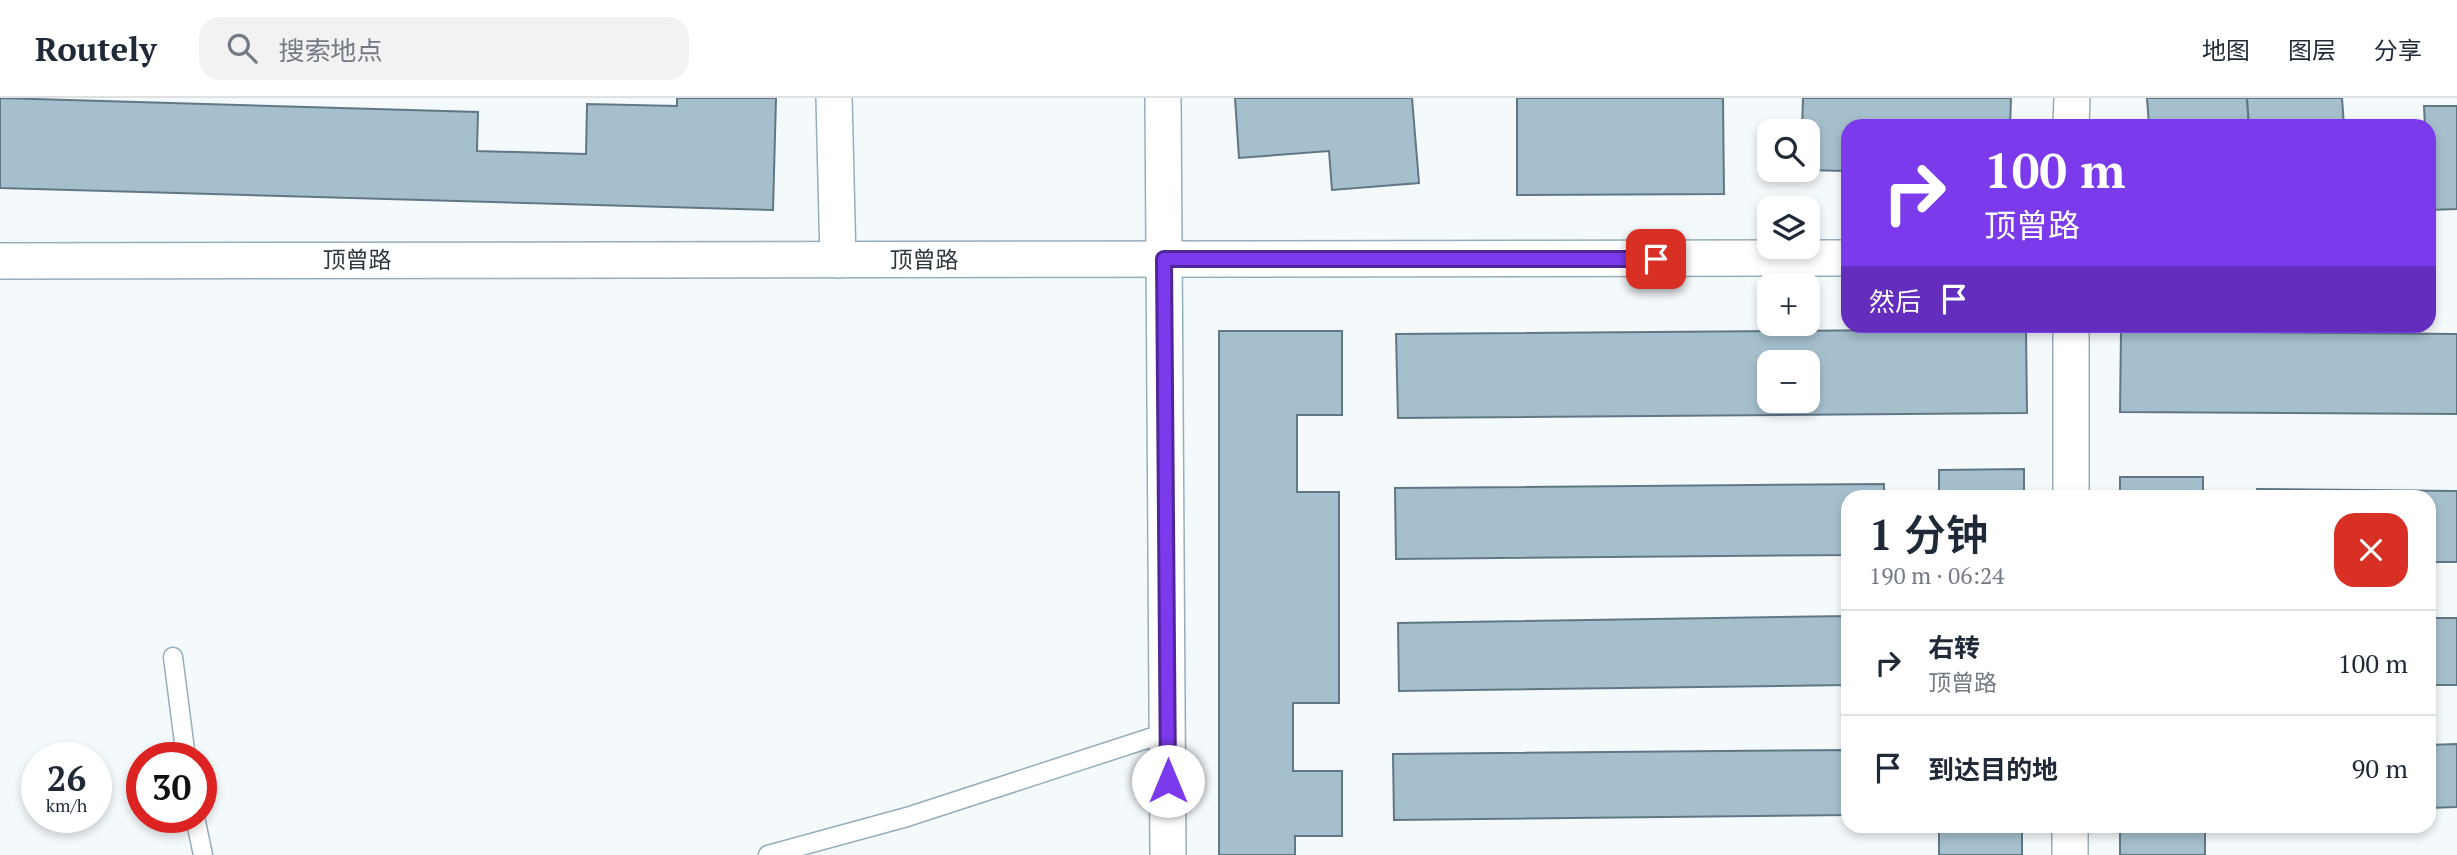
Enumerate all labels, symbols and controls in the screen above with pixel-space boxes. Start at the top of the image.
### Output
search box [199,17,689,80]
text: Routely [35,27,157,70]
icon: search [223,29,261,67]
text: 搜索地点 [279,33,383,67]
text: 地图 [2202,34,2250,66]
text: 图层 [2288,34,2336,66]
text: 分享 [2374,34,2422,66]
map controls [1757,119,1820,413]
button: search [1757,119,1820,182]
text: 100 m [1984,137,2126,202]
icon: right [1869,147,1960,238]
button: layers [1757,196,1820,259]
text: 顶曾路 [1984,204,2080,246]
pin [1626,229,1686,289]
icon: arrive [1637,240,1675,278]
street label: 顶曾路 [323,244,392,275]
street label: 顶曾路 [890,244,959,275]
button: + [1757,273,1820,336]
icon: arrive [1935,280,1973,318]
text: 然后 [1869,284,1921,318]
button: − [1757,350,1820,413]
text: 1 分钟 [1869,506,1988,562]
button: close [2334,513,2408,587]
text: 190 m · 06:24 [1869,560,2004,591]
text: 右转 [1928,630,1980,664]
icon: right [1869,644,1907,682]
text: 100 m [2338,646,2408,680]
text: 顶曾路 [1928,667,1997,698]
speed limit sign: 30 [126,742,217,833]
position arrow [1131,744,1205,818]
icon: arrive [1869,749,1907,787]
text: 90 m [2352,751,2408,785]
text: 到达目的地 [1928,752,2058,786]
text: 26 [47,755,86,801]
text: km/h [46,793,87,817]

